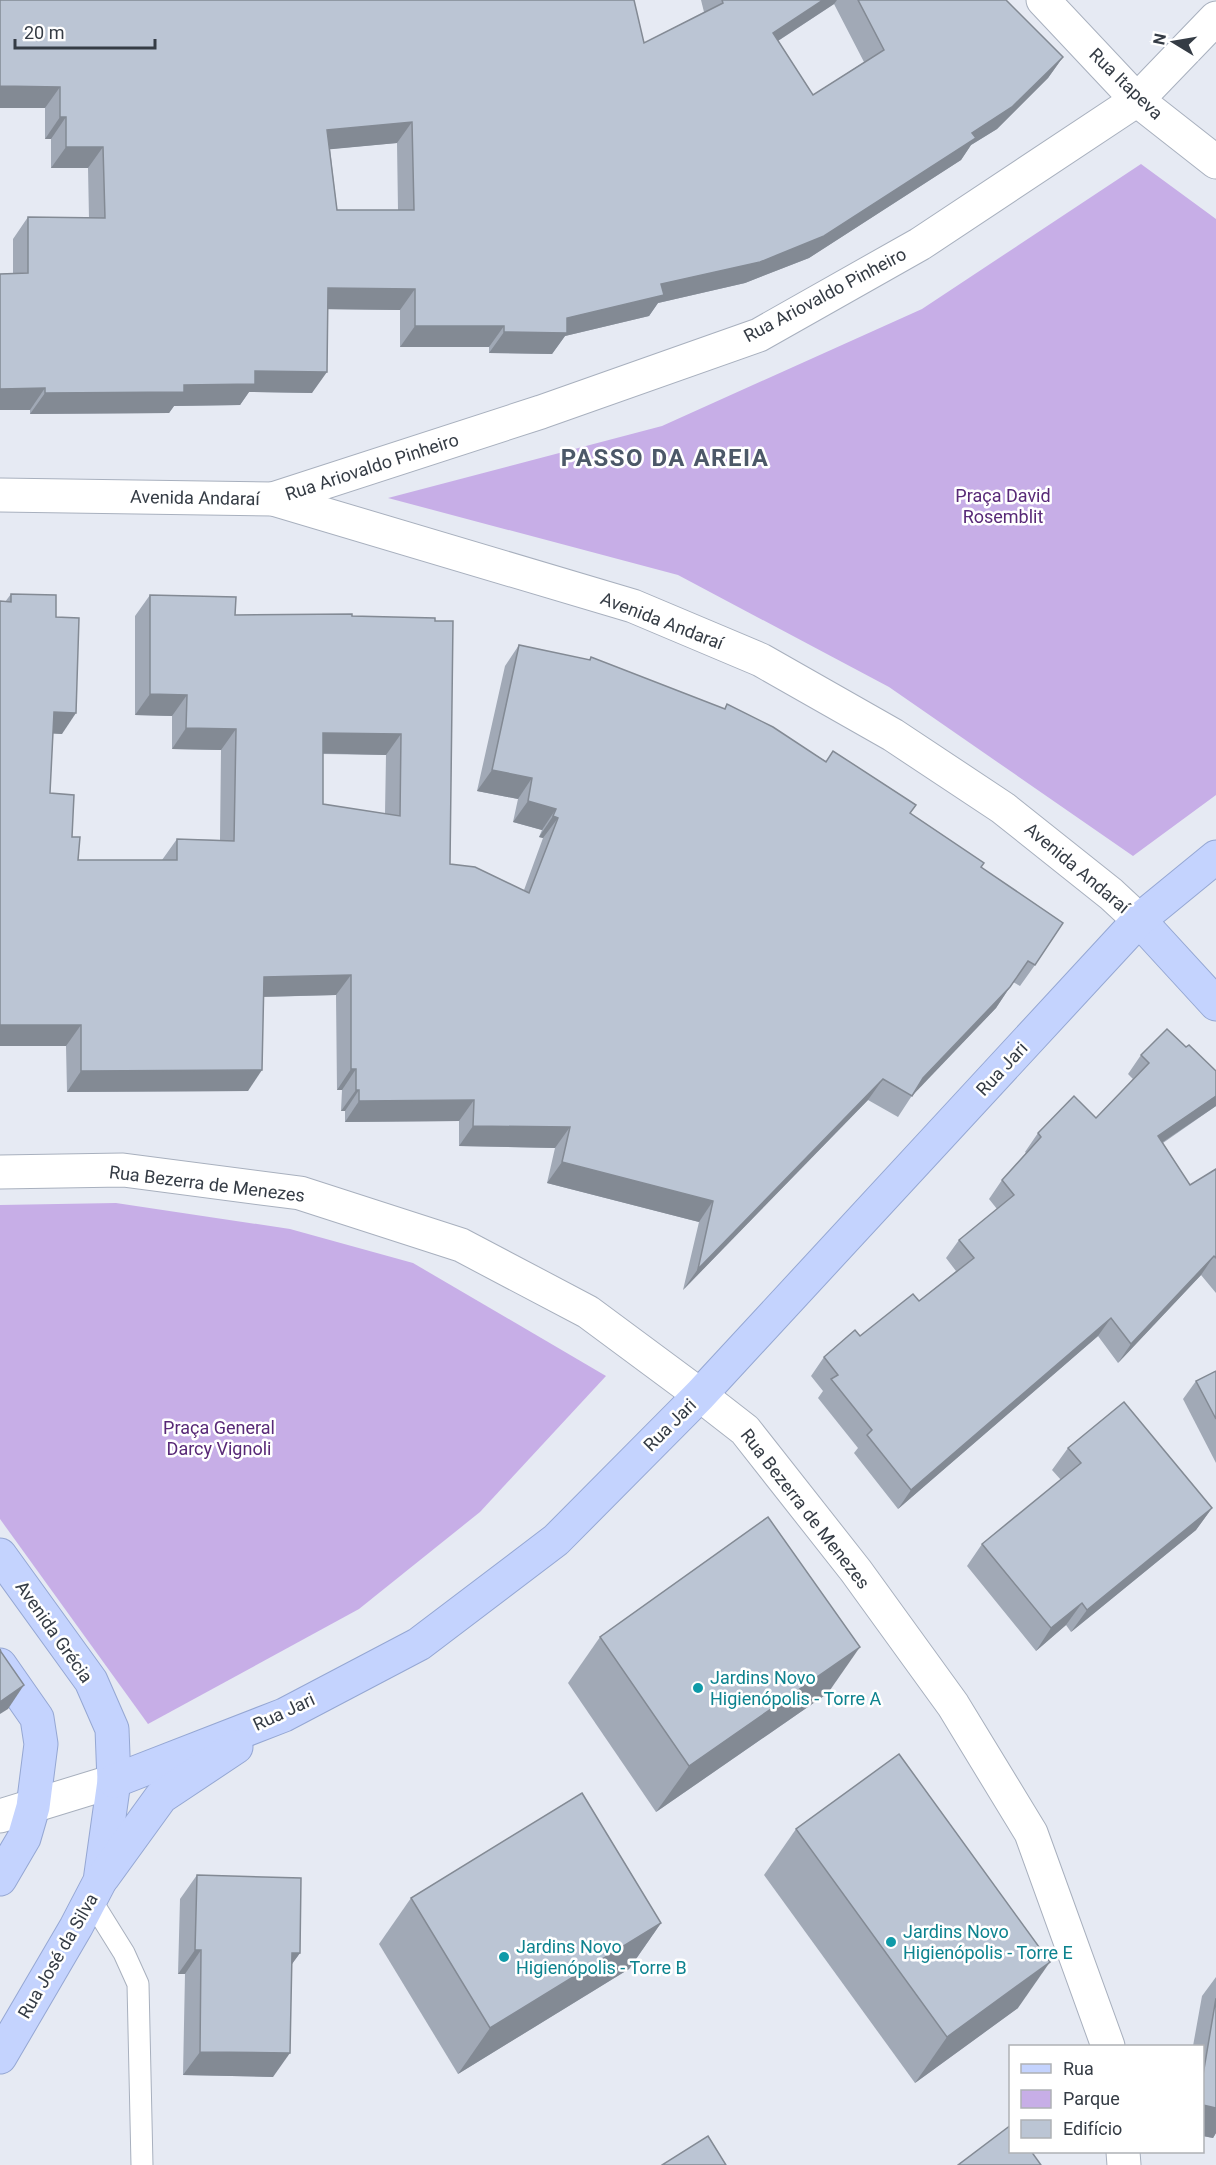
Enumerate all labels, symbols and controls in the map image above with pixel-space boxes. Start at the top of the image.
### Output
scale bar [15,12,154,50]
north arrow [1144,12,1204,72]
text: 20 m [24,22,64,43]
text: N [1149,32,1170,47]
street label: Rua Itapeva [1085,44,1167,124]
street label: Rua Ariovaldo Pinheiro [740,243,910,346]
street label: Rua Ariovaldo Pinheiro [283,429,461,504]
district label: PASSO DA AREIA [561,444,769,472]
park label: Praça David Rosemblit [955,485,1051,527]
street label: Avenida Andaraí [130,486,261,509]
street label: Avenida Andaraí [598,587,727,654]
street label: Avenida Andaraí [1021,818,1134,918]
street label: Rua Jari [972,1038,1032,1100]
street label: Rua Bezerra de Menezes [108,1161,306,1206]
street label: Rua Jari [639,1394,700,1455]
park label: Praça General Darcy Vignoli [163,1417,275,1459]
street label: Rua Bezerra de Menezes [736,1425,874,1593]
street label: Avenida Grécia [12,1577,97,1687]
place label: Jardins Novo Higienópolis - Torre A [710,1667,882,1709]
marker: Jardins Novo Higienópolis - Torre A [691,1681,705,1695]
street label: Rua Jari [250,1688,318,1735]
street label: Rua José da Silva [13,1889,102,2022]
place label: Jardins Novo Higienópolis - Torre E [903,1921,1073,1963]
marker: Jardins Novo Higienópolis - Torre E [884,1935,898,1949]
place label: Jardins Novo Higienópolis - Torre B [516,1936,687,1978]
marker: Jardins Novo Higienópolis - Torre B [497,1950,511,1964]
legend [1009,2045,1204,2153]
text: Rua [1063,2058,1094,2079]
text: Parque [1063,2088,1120,2109]
text: Edifício [1063,2118,1122,2139]

